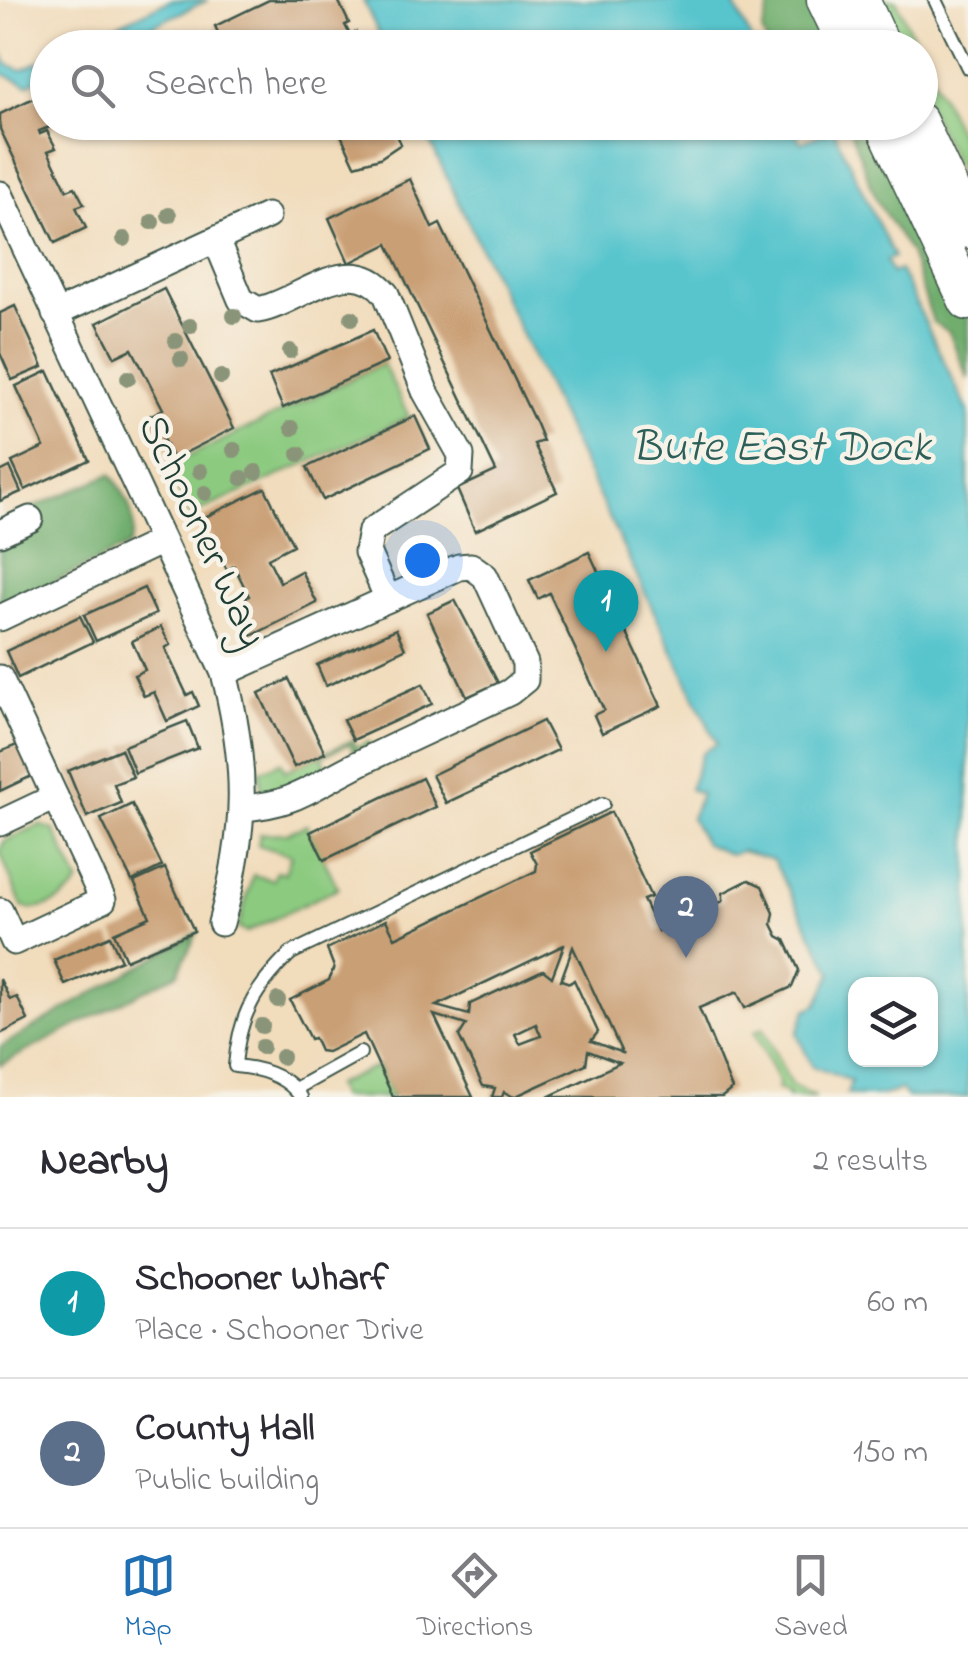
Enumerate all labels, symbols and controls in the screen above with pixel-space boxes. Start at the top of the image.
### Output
search box [30,30,938,140]
text: Search here [145,57,327,113]
icon: search [65,58,120,113]
street label: Schooner Way [120,405,282,659]
water label: Bute East Dock [631,416,933,482]
your location [397,535,448,586]
pin: 1 [574,570,638,652]
pin: 2 [654,876,718,958]
map controls [848,977,938,1067]
button: layers [848,977,938,1067]
text: Nearby [40,1132,168,1193]
text: 2 results [813,1139,928,1186]
text: Schooner Wharf [135,1252,388,1308]
text: 1 [67,1280,78,1327]
text: 60 m [867,1280,928,1327]
text: Place · Schooner Drive [135,1308,424,1355]
text: County Hall [135,1402,315,1458]
text: 2 [65,1430,80,1477]
text: 150 m [853,1430,928,1477]
text: Public building [135,1458,319,1505]
tab: Map [121,1548,176,1649]
tab: Directions [417,1548,533,1649]
tab: Saved [774,1548,847,1649]

